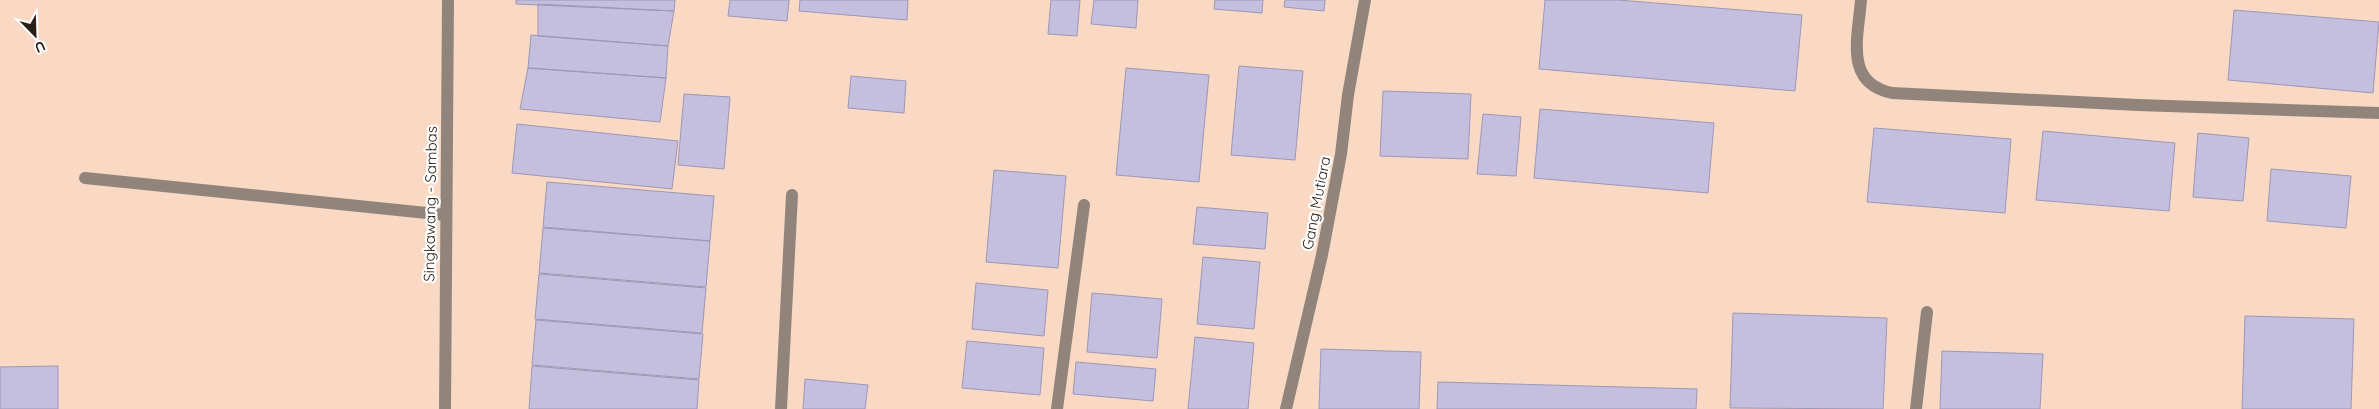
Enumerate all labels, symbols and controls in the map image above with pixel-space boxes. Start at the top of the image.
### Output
north arrow [10,10,60,60]
text: U [32,37,48,57]
street label: Singkawang - Sambas [419,126,441,282]
street label: Gang Mutiara [1298,155,1334,251]

